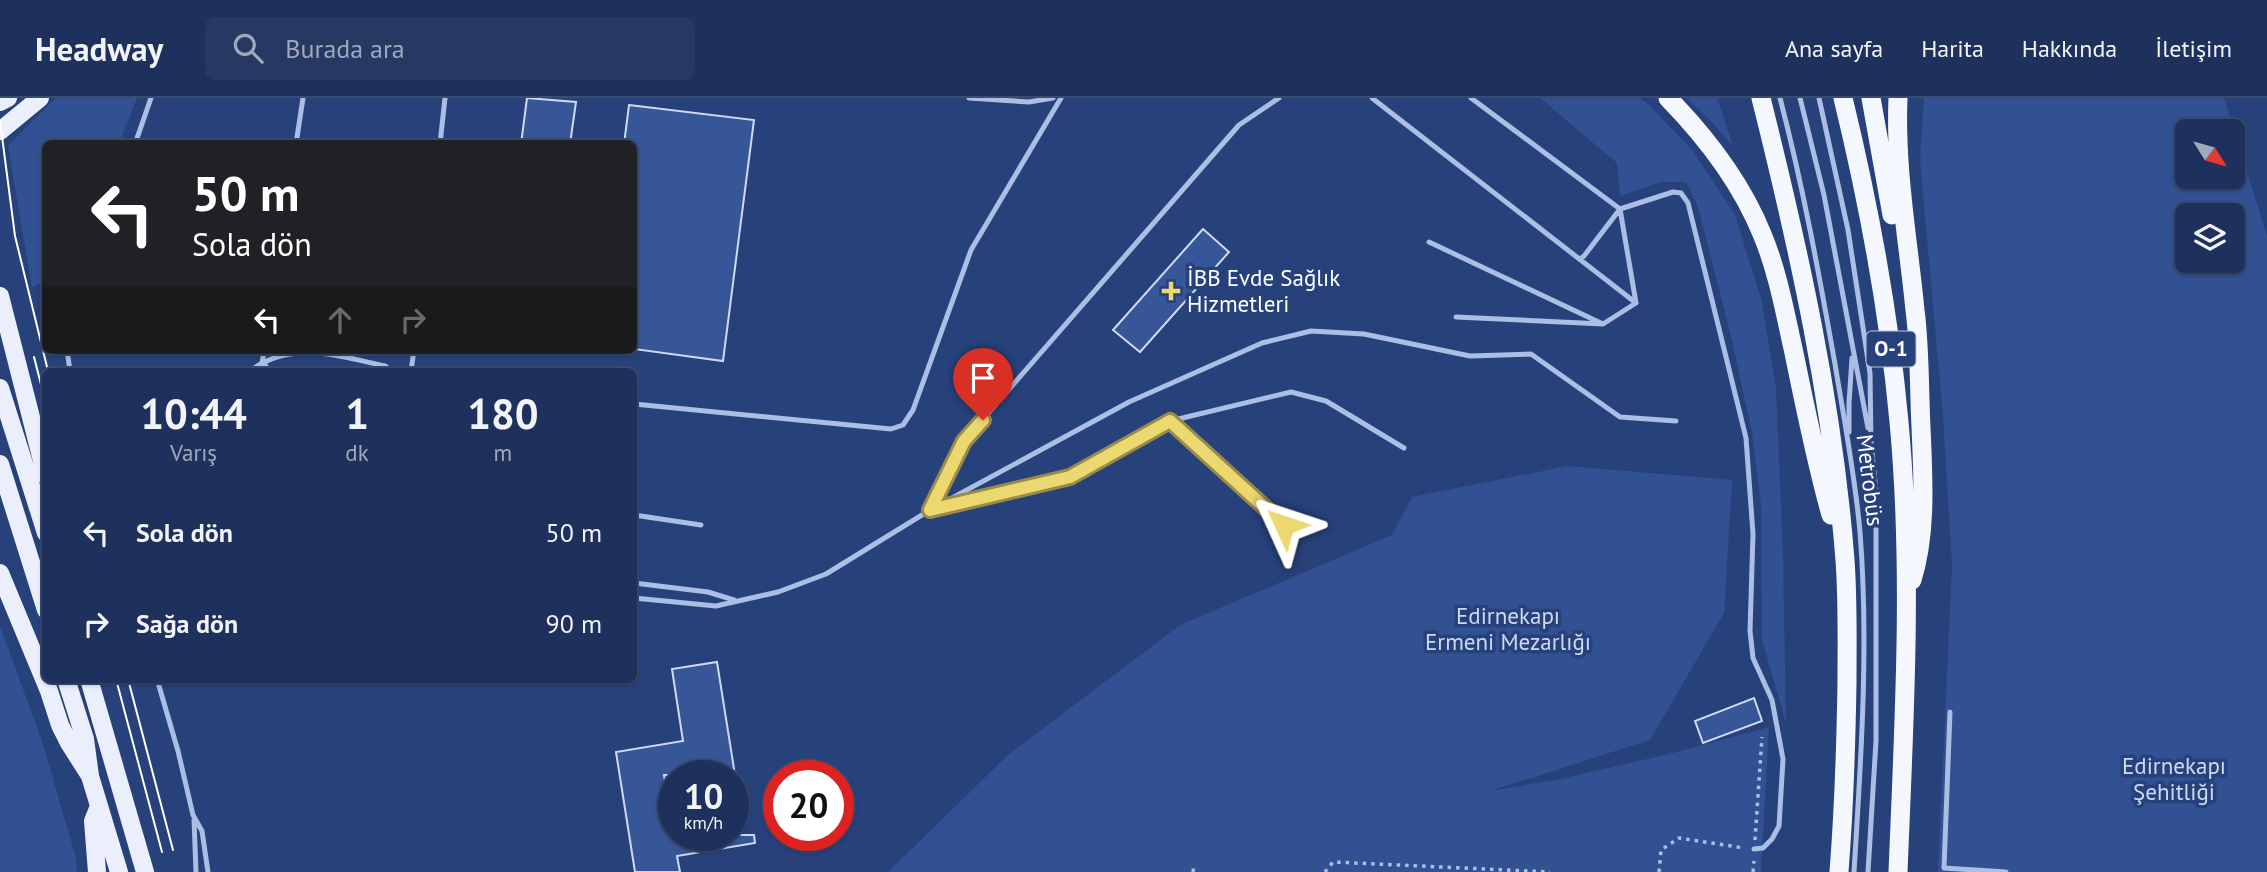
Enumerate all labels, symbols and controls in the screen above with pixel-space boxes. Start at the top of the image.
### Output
search box [205,17,695,80]
text: Headway [35,27,163,70]
icon: search [229,29,267,67]
text: Burada ara [285,32,405,65]
text: Ana sayfa [1785,33,1883,64]
text: Harita [1921,33,1984,64]
text: Hakkında [2022,33,2117,64]
text: İletişim [2155,33,2232,64]
north arrow [2175,119,2245,189]
map controls [2175,119,2245,273]
text: 50 m [192,161,299,225]
icon: left [77,168,168,259]
button: layers [2175,203,2245,273]
text: Sola dön [192,223,312,265]
place label: İBB Evde Sağlık Hizmetleri [1187,263,1340,318]
marker: İBB Evde Sağlık Hizmetleri [1161,281,1181,301]
icon: left [248,301,286,339]
icon: ahead [321,301,359,339]
icon: right [394,301,432,339]
road number: O-1 [1867,331,1916,366]
pin [953,348,1013,420]
icon: arrive [964,359,1002,397]
text: 10:44 [140,386,247,441]
text: 1 [345,386,369,441]
text: 180 [467,386,539,441]
street label: Metrobüs [1850,432,1891,528]
text: Varış [170,438,217,467]
text: dk [345,438,369,467]
text: m [494,438,512,467]
position arrow [1247,488,1321,562]
icon: left [77,514,115,552]
text: Sola dön [136,516,233,549]
text: 50 m [546,516,602,549]
park label: Edirnekapı Ermeni Mezarlığı [1425,601,1591,656]
icon: right [77,605,115,643]
text: Sağa dön [136,607,238,640]
text: 90 m [546,607,602,640]
park label: Edirnekapı Şehitliği [2122,751,2226,806]
speed limit sign: 20 [763,760,854,851]
text: 10 [684,773,723,819]
text: km/h [684,811,723,834]

